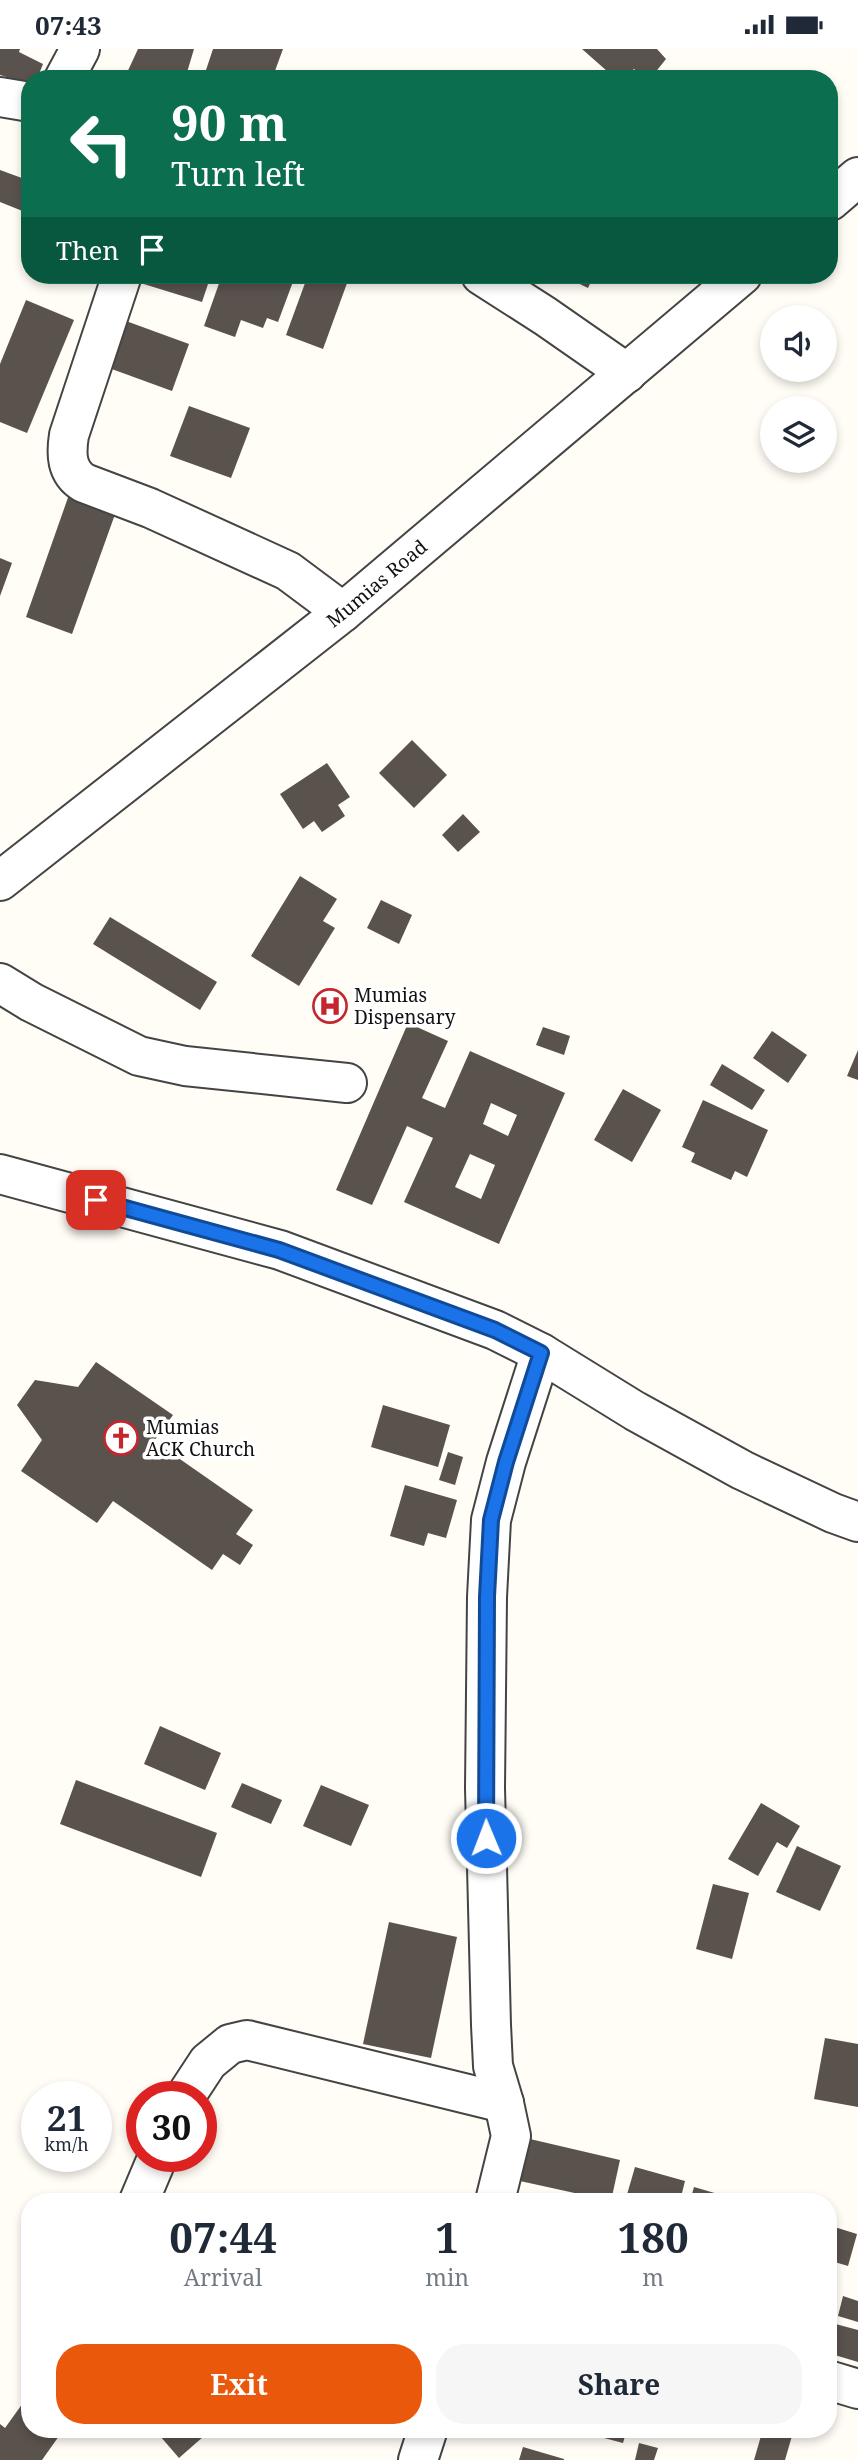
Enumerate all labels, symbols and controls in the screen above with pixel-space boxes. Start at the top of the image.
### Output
text: 07:43 [35,7,102,43]
text: 90 m [171,89,287,155]
icon: left [56,98,147,189]
text: Turn left [171,152,305,195]
icon: arrive [133,231,171,269]
text: Then [56,232,119,268]
map controls [760,305,837,473]
button: sound [760,305,837,382]
button: layers [760,396,837,473]
street label: Mumias Road [321,533,433,633]
place label: Mumias Dispensary [354,982,456,1030]
hospital icon: Mumias Dispensary [311,987,349,1025]
pin [66,1170,126,1230]
icon: arrive [77,1181,115,1219]
place label: Mumias ACK Church [146,1414,255,1462]
church icon: Mumias ACK Church [102,1419,140,1457]
position arrow [449,1801,523,1875]
speed limit sign: 30 [126,2081,217,2172]
text: 21 [47,2094,86,2141]
text: km/h [44,2132,89,2156]
text: 07:44 [169,2208,277,2265]
text: 1 [435,2208,459,2265]
text: 180 [617,2208,689,2265]
text: Arrival [184,2261,262,2293]
text: min [425,2261,469,2293]
text: m [642,2261,664,2293]
button: Exit [56,2344,422,2424]
button: Share [436,2344,802,2424]

